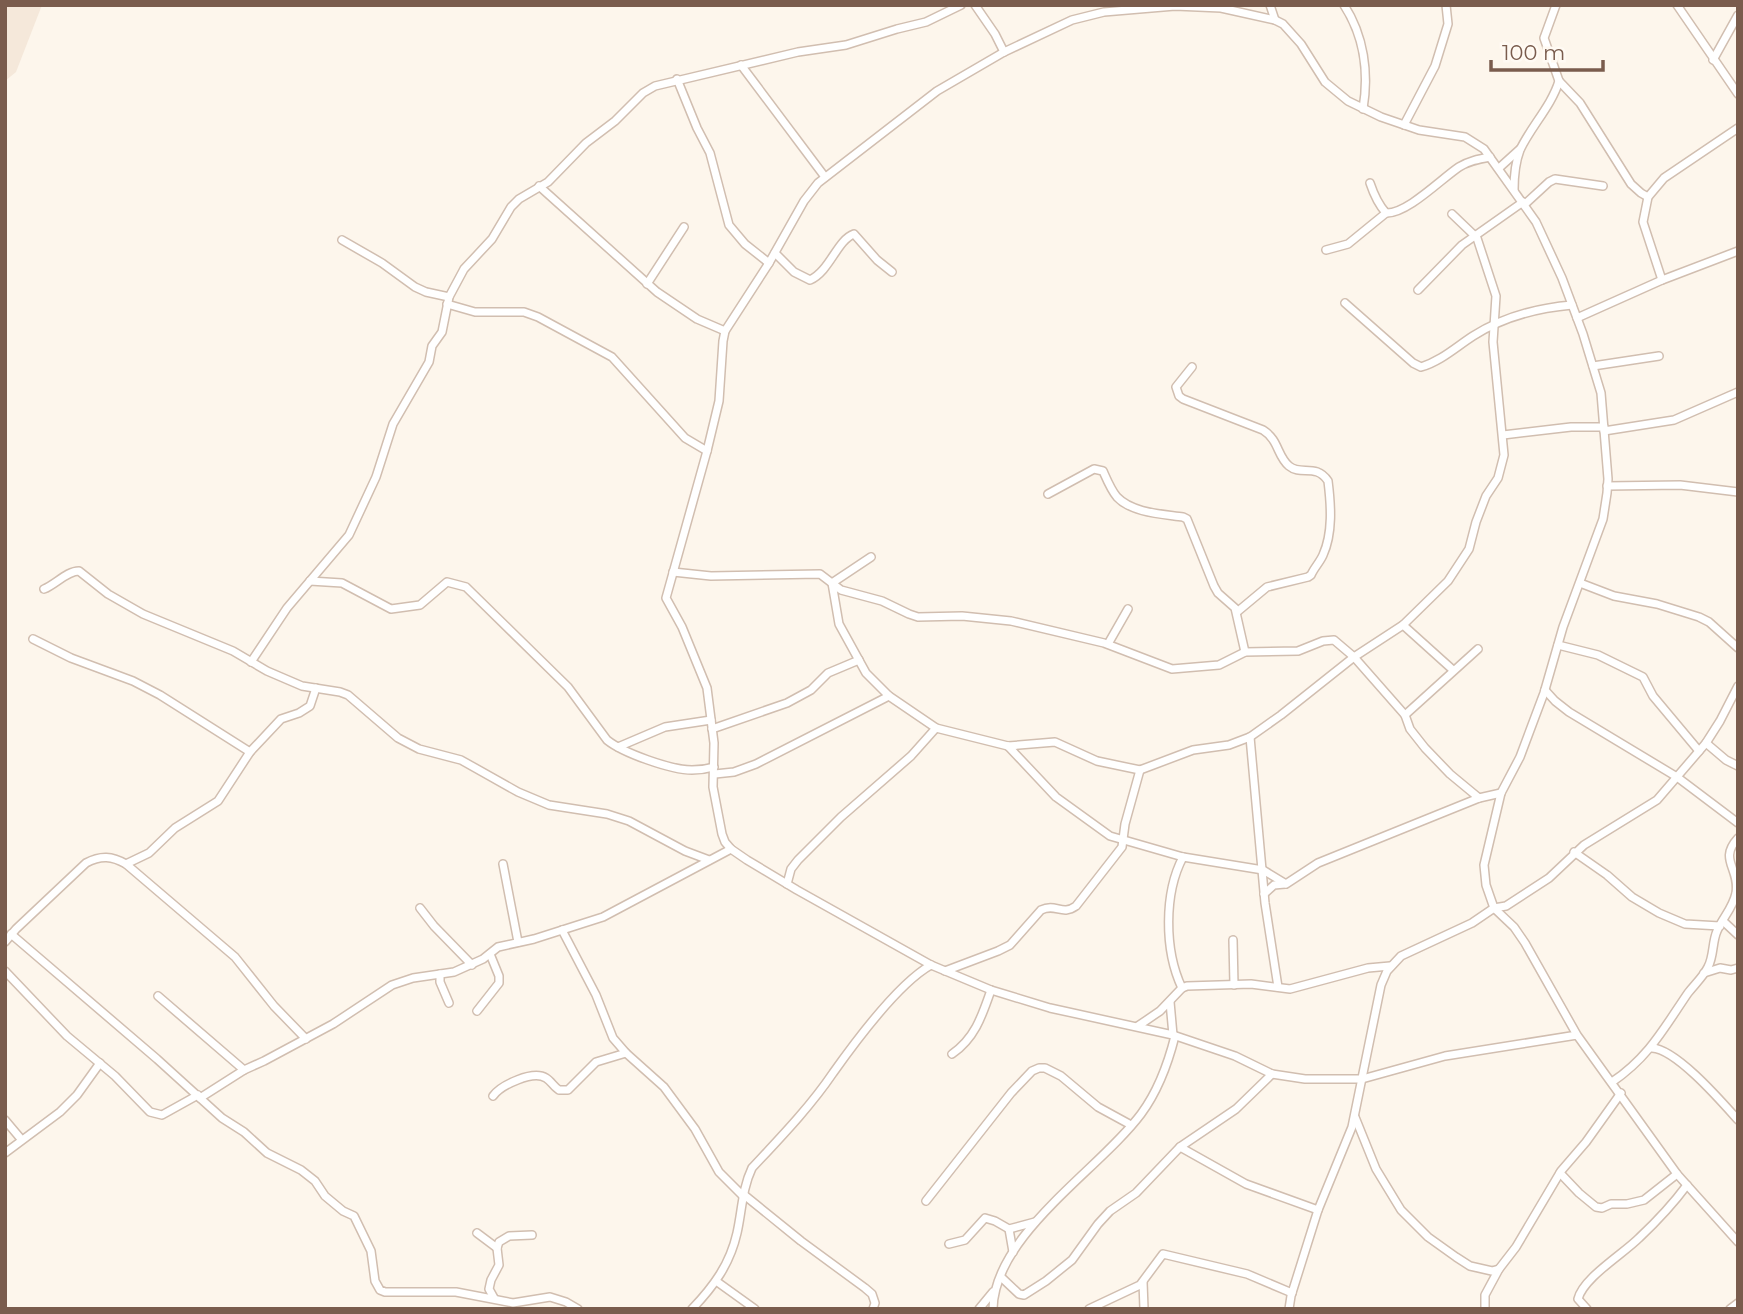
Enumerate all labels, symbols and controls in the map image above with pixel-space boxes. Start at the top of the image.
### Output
scale bar [1491,28,1603,72]
text: 100 m [1502,40,1565,65]

